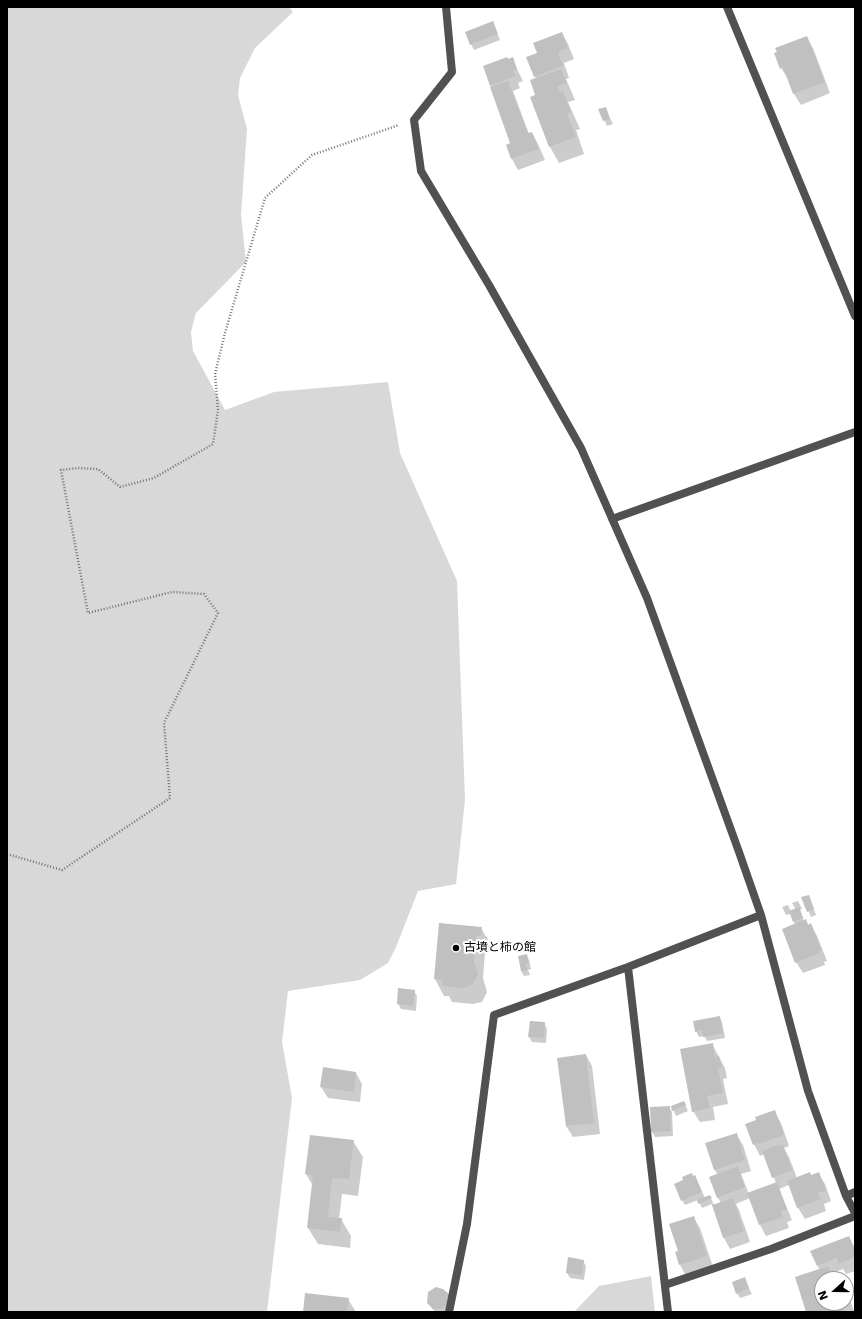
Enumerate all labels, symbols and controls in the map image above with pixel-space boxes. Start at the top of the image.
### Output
place label: 古墳と柿の館 [464,941,536,955]
marker: 古墳と柿の館 [451,943,461,953]
north arrow [814,1271,854,1311]
text: N [816,1288,831,1302]

